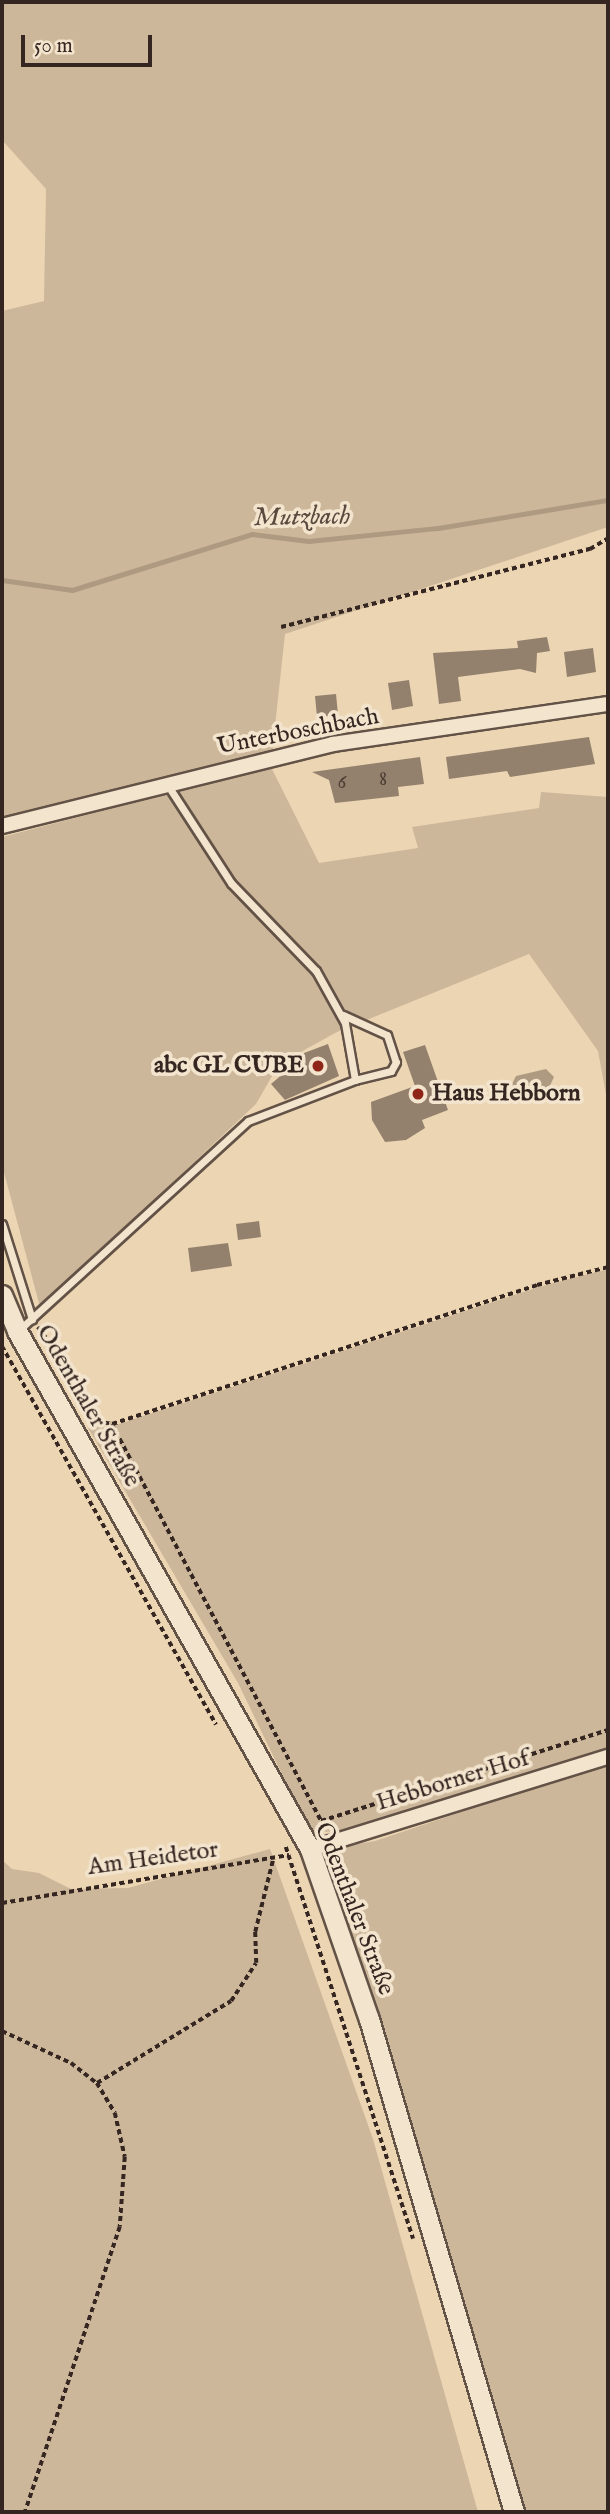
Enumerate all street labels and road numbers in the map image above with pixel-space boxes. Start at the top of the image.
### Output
street label: Unterboschbach [215,702,381,762]
street label: Odenthaler Straße [30,1320,146,1492]
street label: Hebborner Hof [373,1744,533,1818]
street label: Odenthaler Straße [308,1819,400,1999]
street label: Am Heidetor [86,1836,220,1882]

